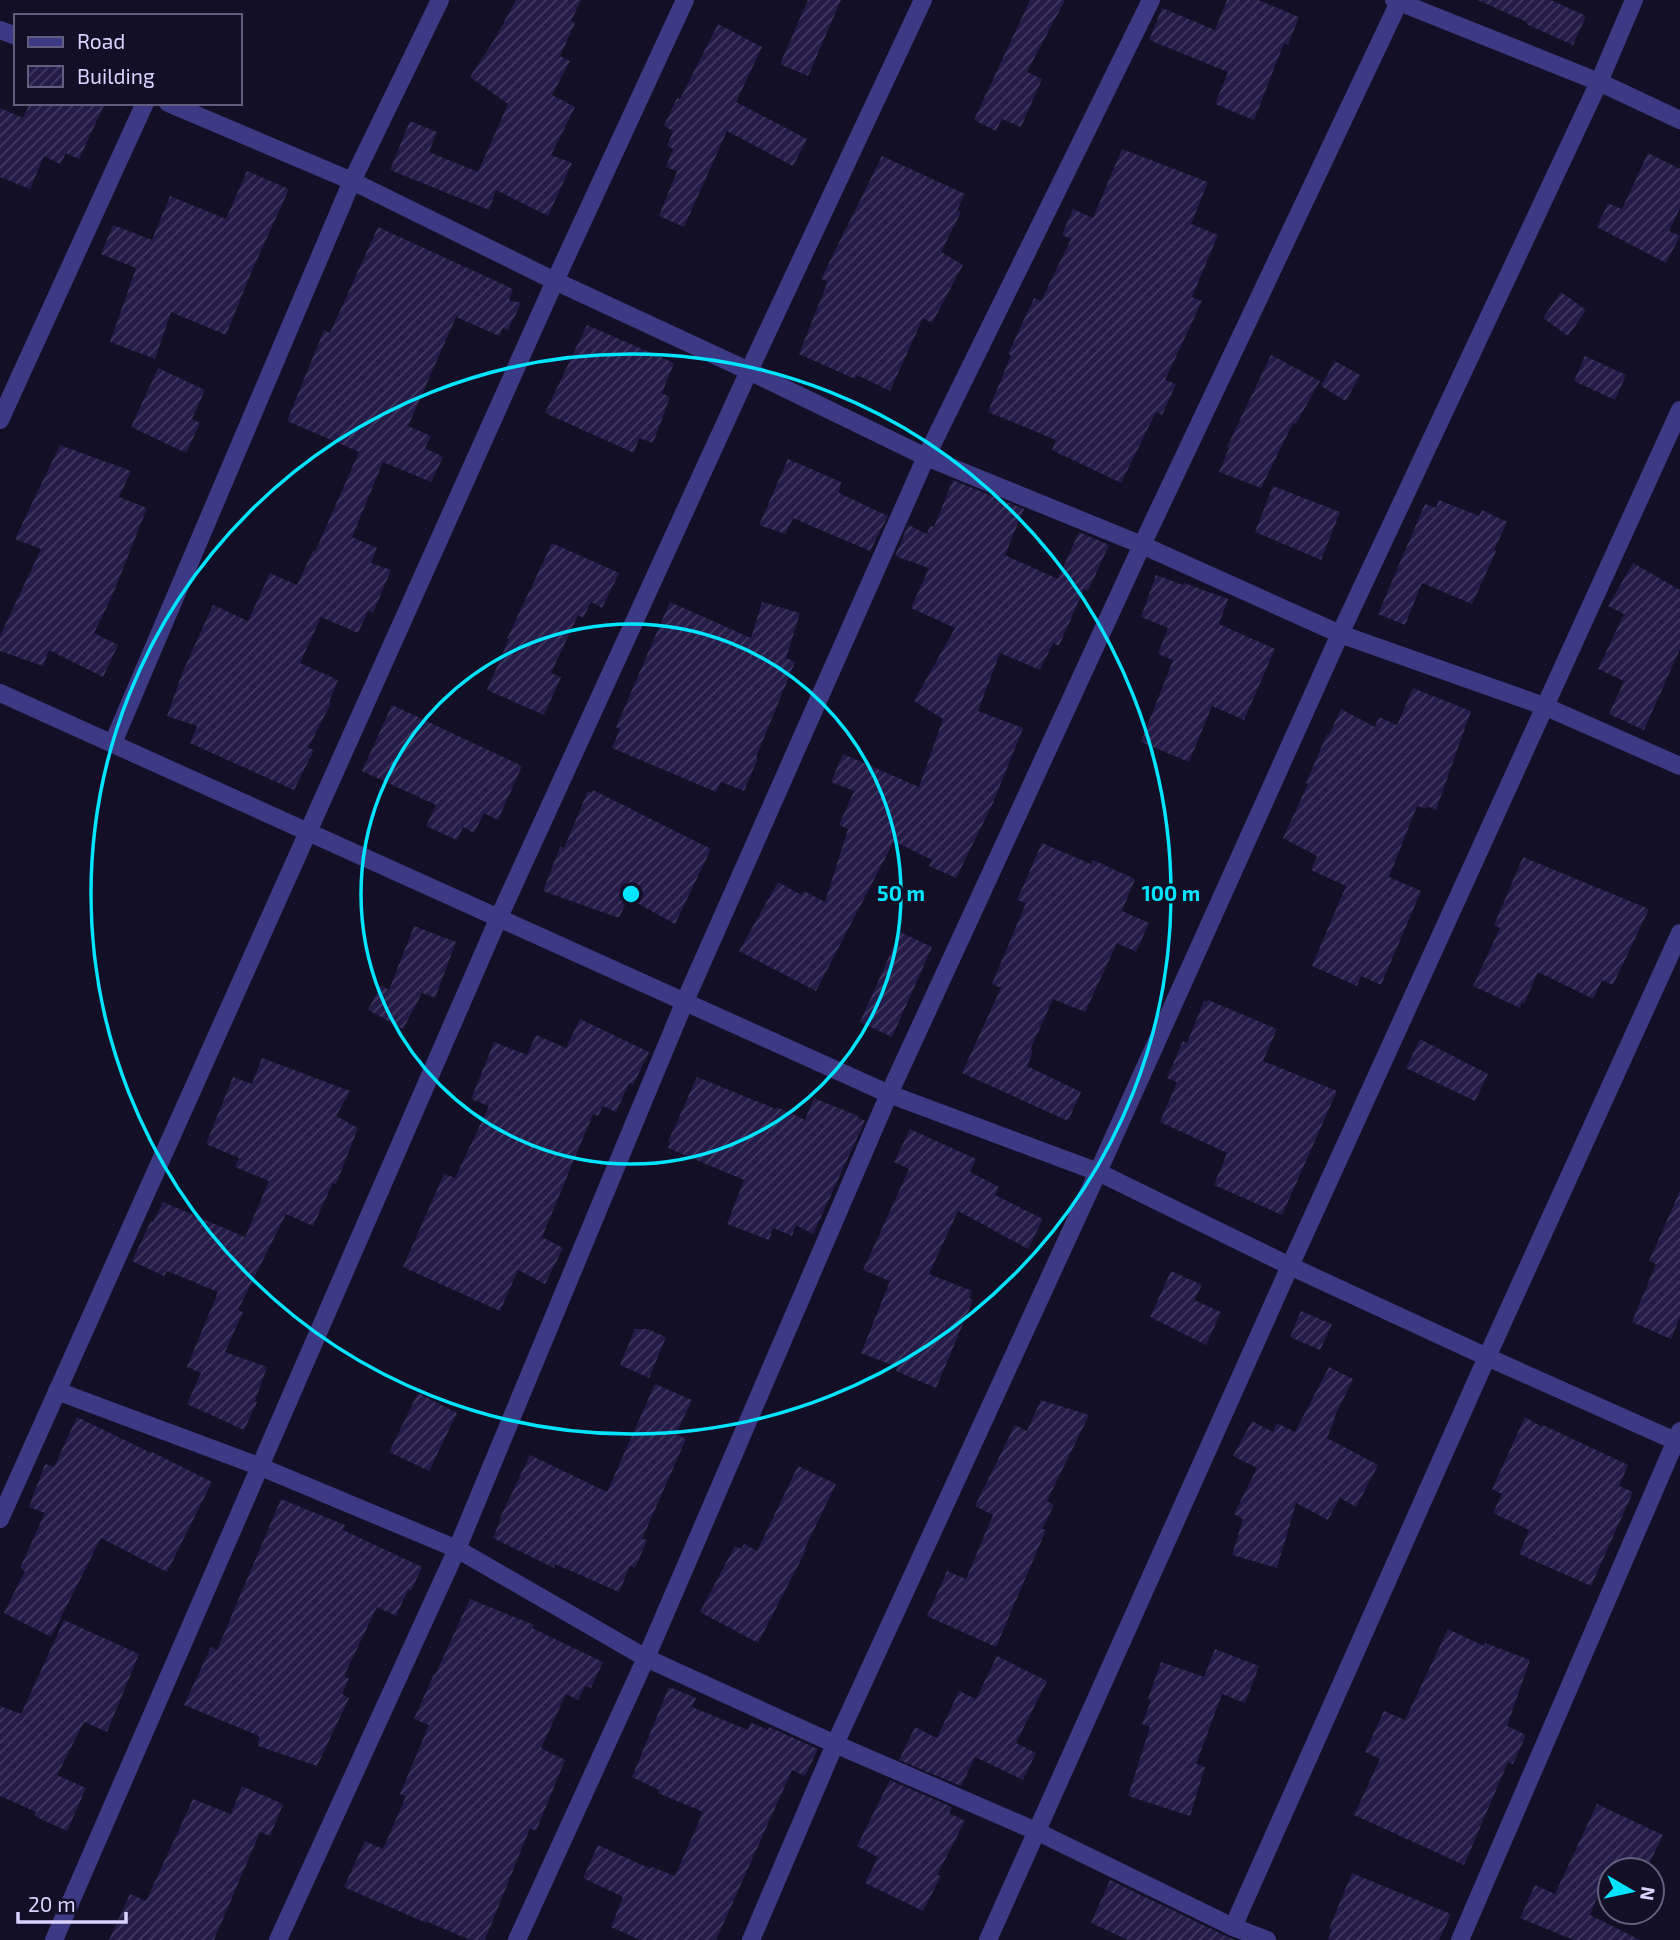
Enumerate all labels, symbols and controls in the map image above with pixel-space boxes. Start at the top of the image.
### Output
legend [14,14,242,105]
text: Road [77,28,125,53]
text: Building [77,63,155,88]
text: 50 m [877,880,925,905]
text: 100 m [1142,880,1200,905]
centre of rings [619,882,643,906]
north arrow [1596,1856,1666,1926]
scale bar [18,1881,126,1925]
text: N [1636,1885,1661,1902]
text: 20 m [28,1891,76,1916]

